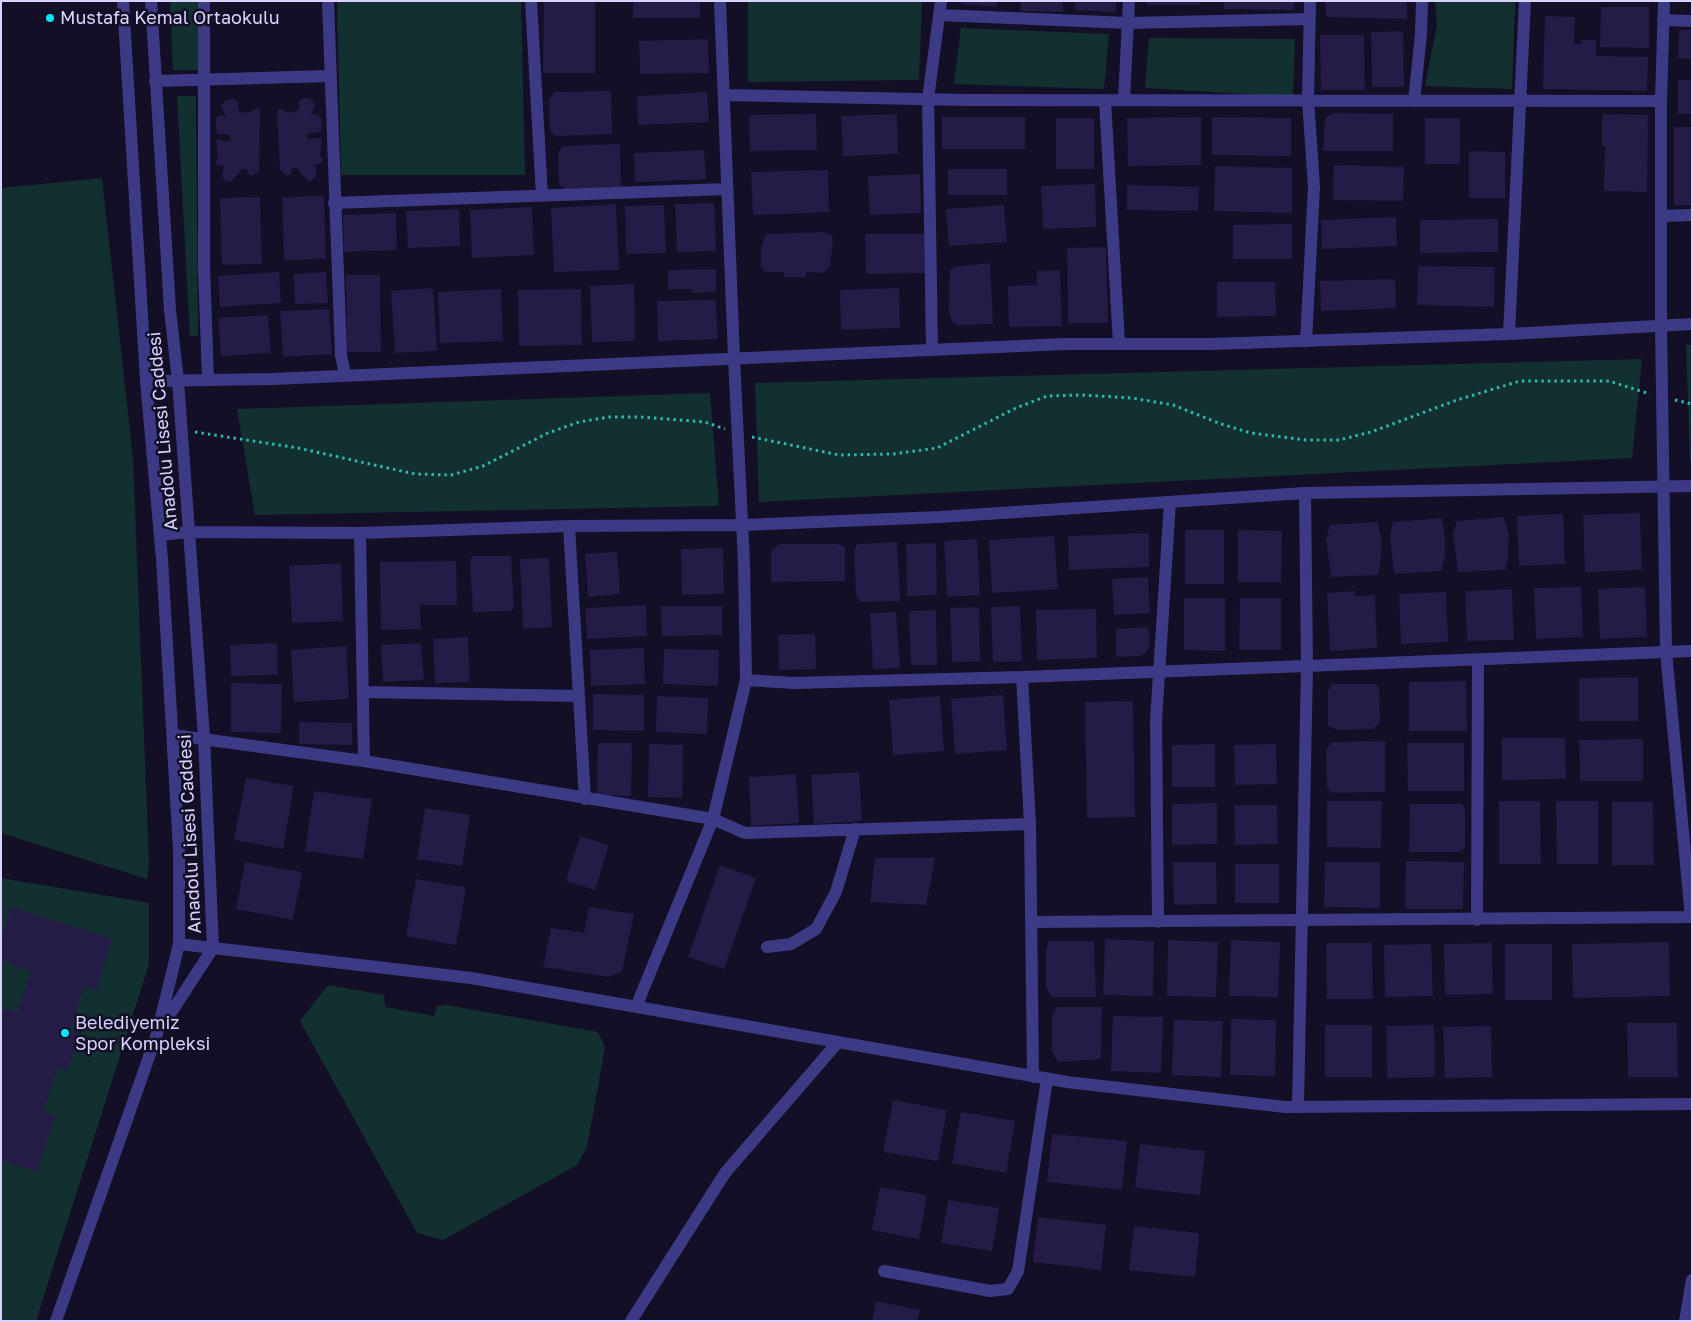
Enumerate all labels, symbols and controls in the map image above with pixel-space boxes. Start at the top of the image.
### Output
place label: Mustafa Kemal Ortaokulu [60,7,280,29]
marker: Mustafa Kemal Ortaokulu [44,12,56,24]
street label: Anadolu Lisesi Caddesi [144,331,182,531]
street label: Anadolu Lisesi Caddesi [174,734,206,934]
place label: Belediyemiz Spor Kompleksi [75,1012,210,1054]
marker: Belediyemiz Spor Kompleksi [59,1027,71,1039]

